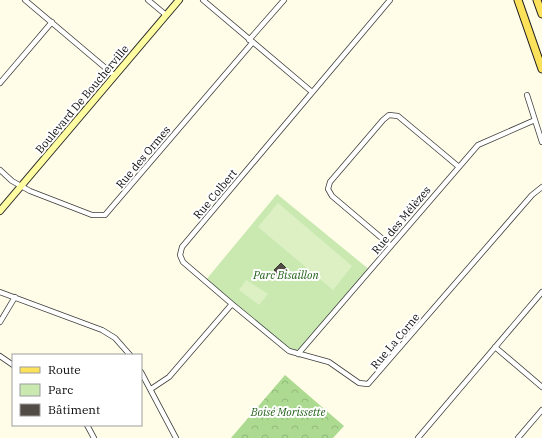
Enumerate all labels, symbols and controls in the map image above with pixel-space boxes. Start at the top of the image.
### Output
street label: Boulevard De Boucherville [32,42,132,156]
street label: Rue des Ormes [113,123,173,191]
street label: Rue Colbert [190,166,240,222]
street label: Rue des Mélèzes [368,183,434,257]
park label: Parc Bisaillon [252,268,319,282]
street label: Rue La Corne [368,310,423,372]
legend [12,354,142,426]
text: Route [48,362,81,377]
text: Parc [48,382,73,397]
text: Bâtiment [48,402,100,417]
park label: Boisé Morissette [250,405,325,419]

